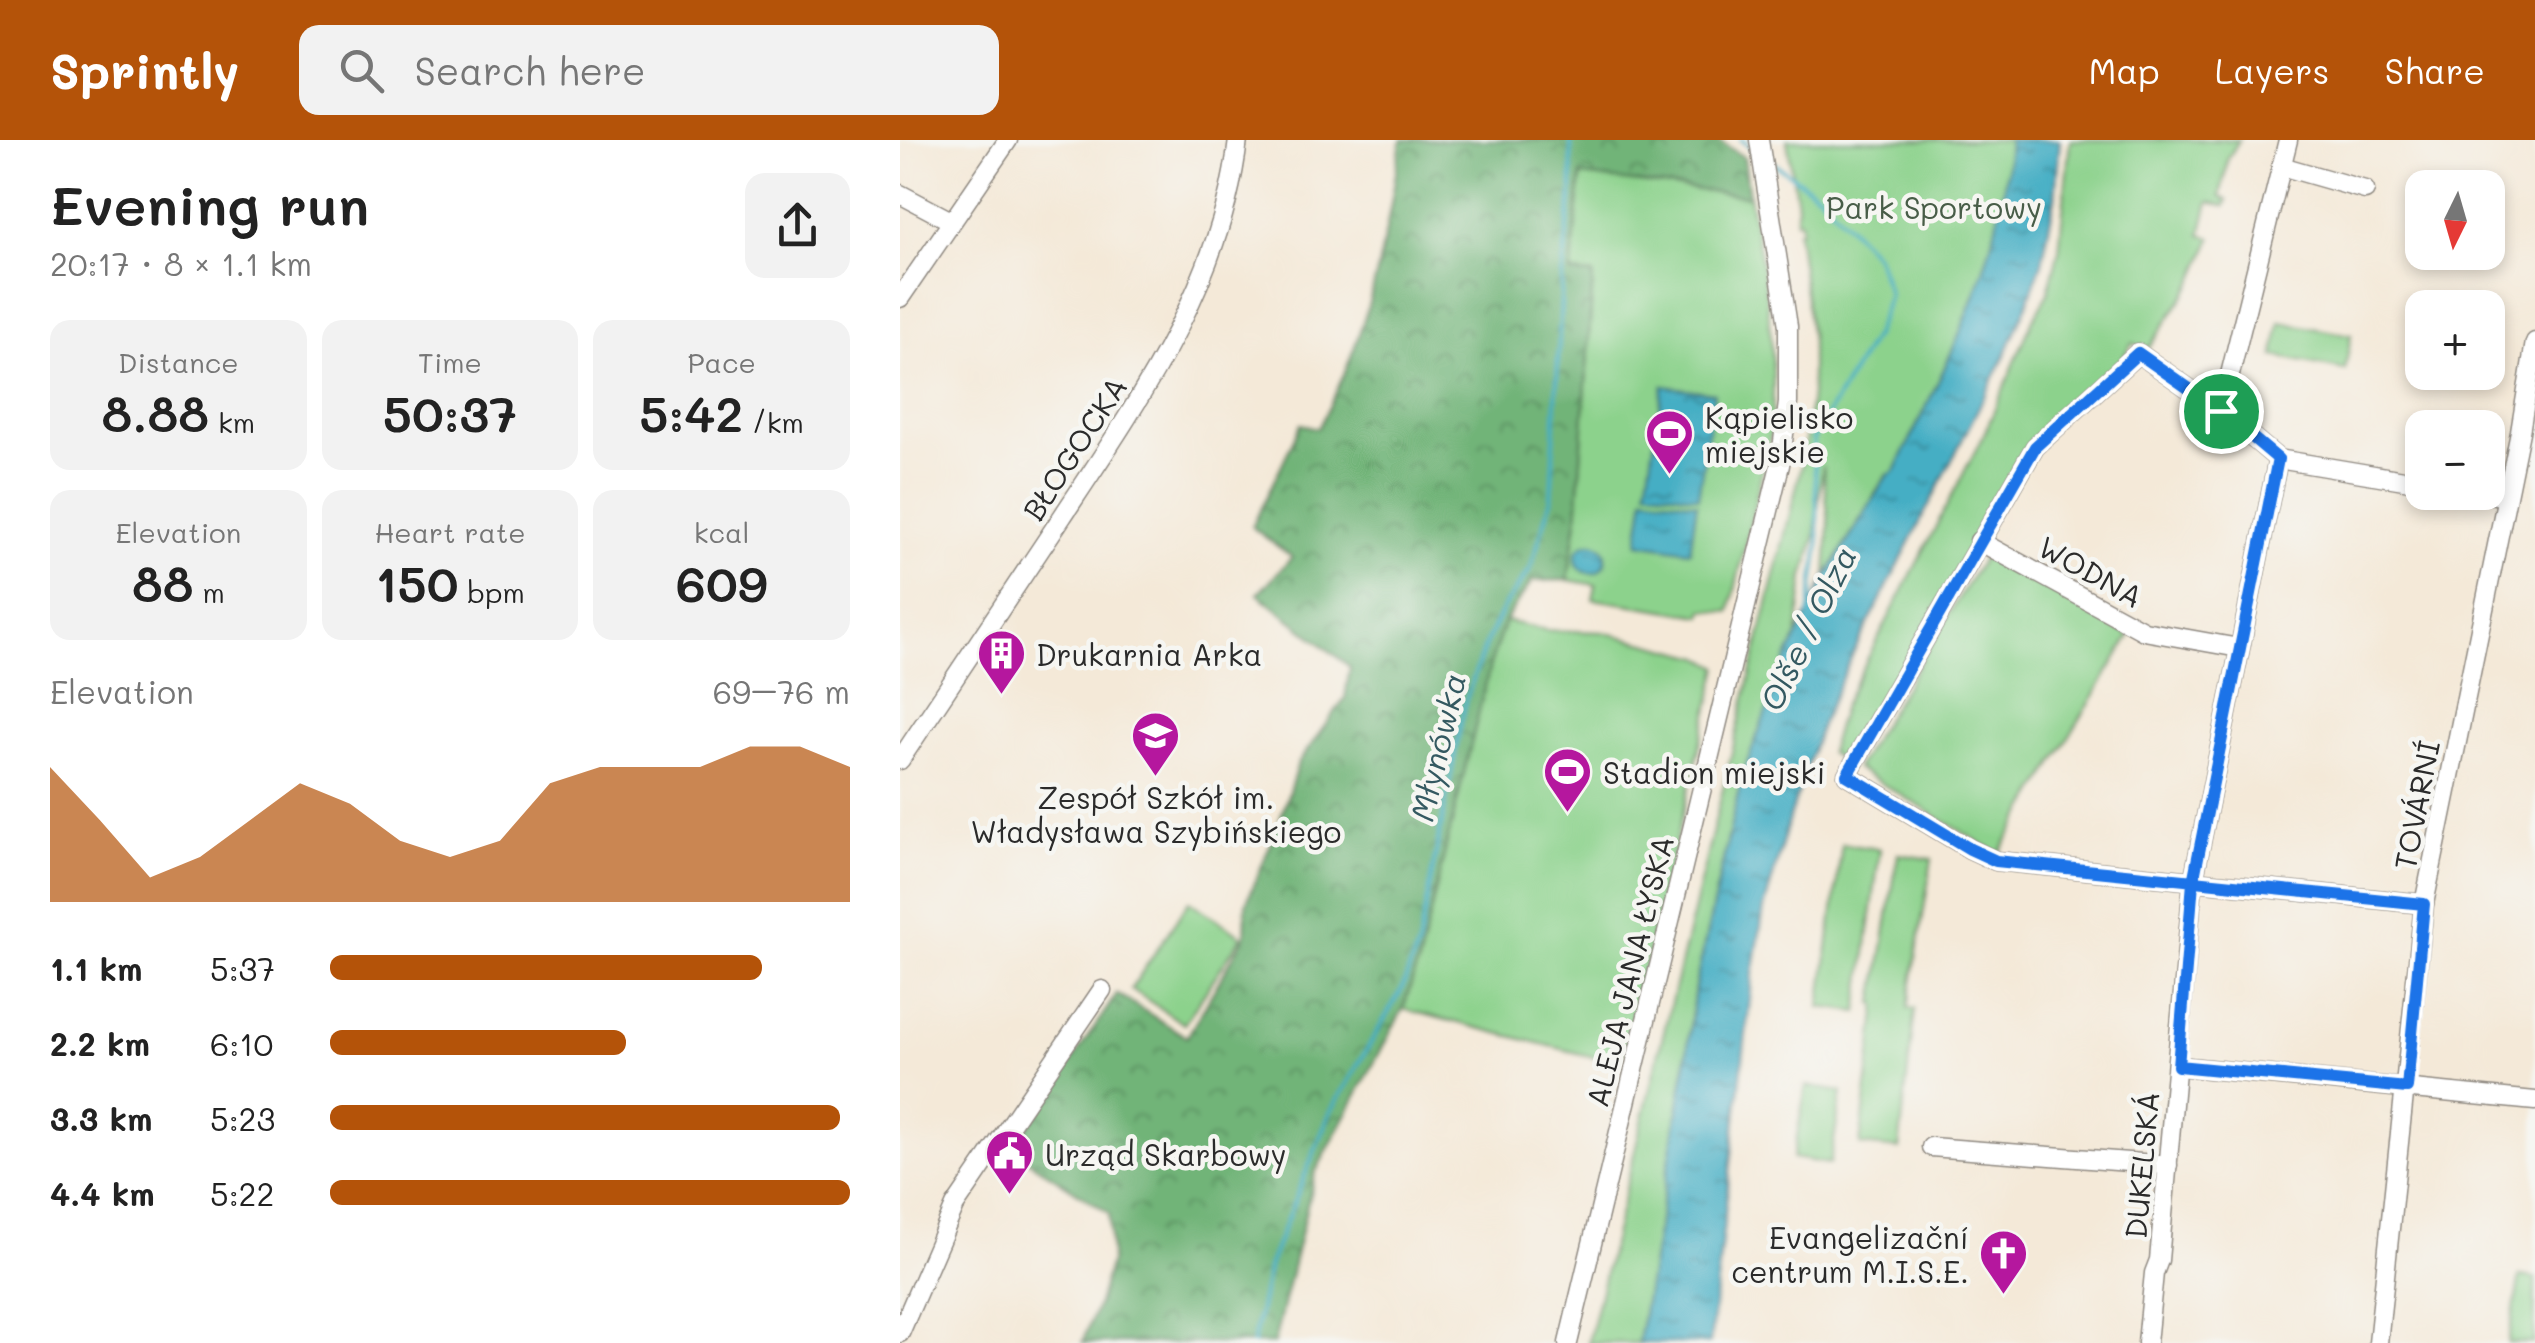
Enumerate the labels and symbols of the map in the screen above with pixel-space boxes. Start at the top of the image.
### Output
north arrow [2405,170,2505,270]
park label: Park Sportowy [1826,187,2042,227]
street label: BŁOGOCKA [1013,368,1135,528]
pin [2179,369,2264,454]
place label: Kąpielisko miejskie [1705,397,1853,471]
sports icon: Kąpielisko miejskie [1644,408,1696,476]
street label: WODNA [2032,526,2150,616]
water label: Olše / Olza [1749,539,1865,717]
building icon: Drukarnia Arka [975,628,1027,696]
place label: Drukarnia Arka [1036,634,1262,674]
water label: Młynówka [1400,669,1475,825]
school or university icon: Zespół Szkół im. Władysława Szybińskiego [1130,710,1182,778]
street label: TOVÁRNÍ [2384,737,2448,873]
sports icon: Stadion miejski [1542,746,1594,814]
place label: Stadion miejski [1603,752,1825,792]
place label: Zespół Szkół im. Władysława Szybińskiego [971,777,1341,851]
street label: ALEJA JANA ŁYSKA [1576,831,1682,1111]
street label: DUKELSKÁ [2115,1090,2167,1240]
public building icon: Urząd Skarbowy [984,1128,1036,1196]
place label: Urząd Skarbowy [1045,1134,1286,1174]
place label: Evangelizační centrum M.I.S.E. [1731,1217,1969,1291]
church icon: Evangelizační centrum M.I.S.E. [1978,1228,2030,1296]

